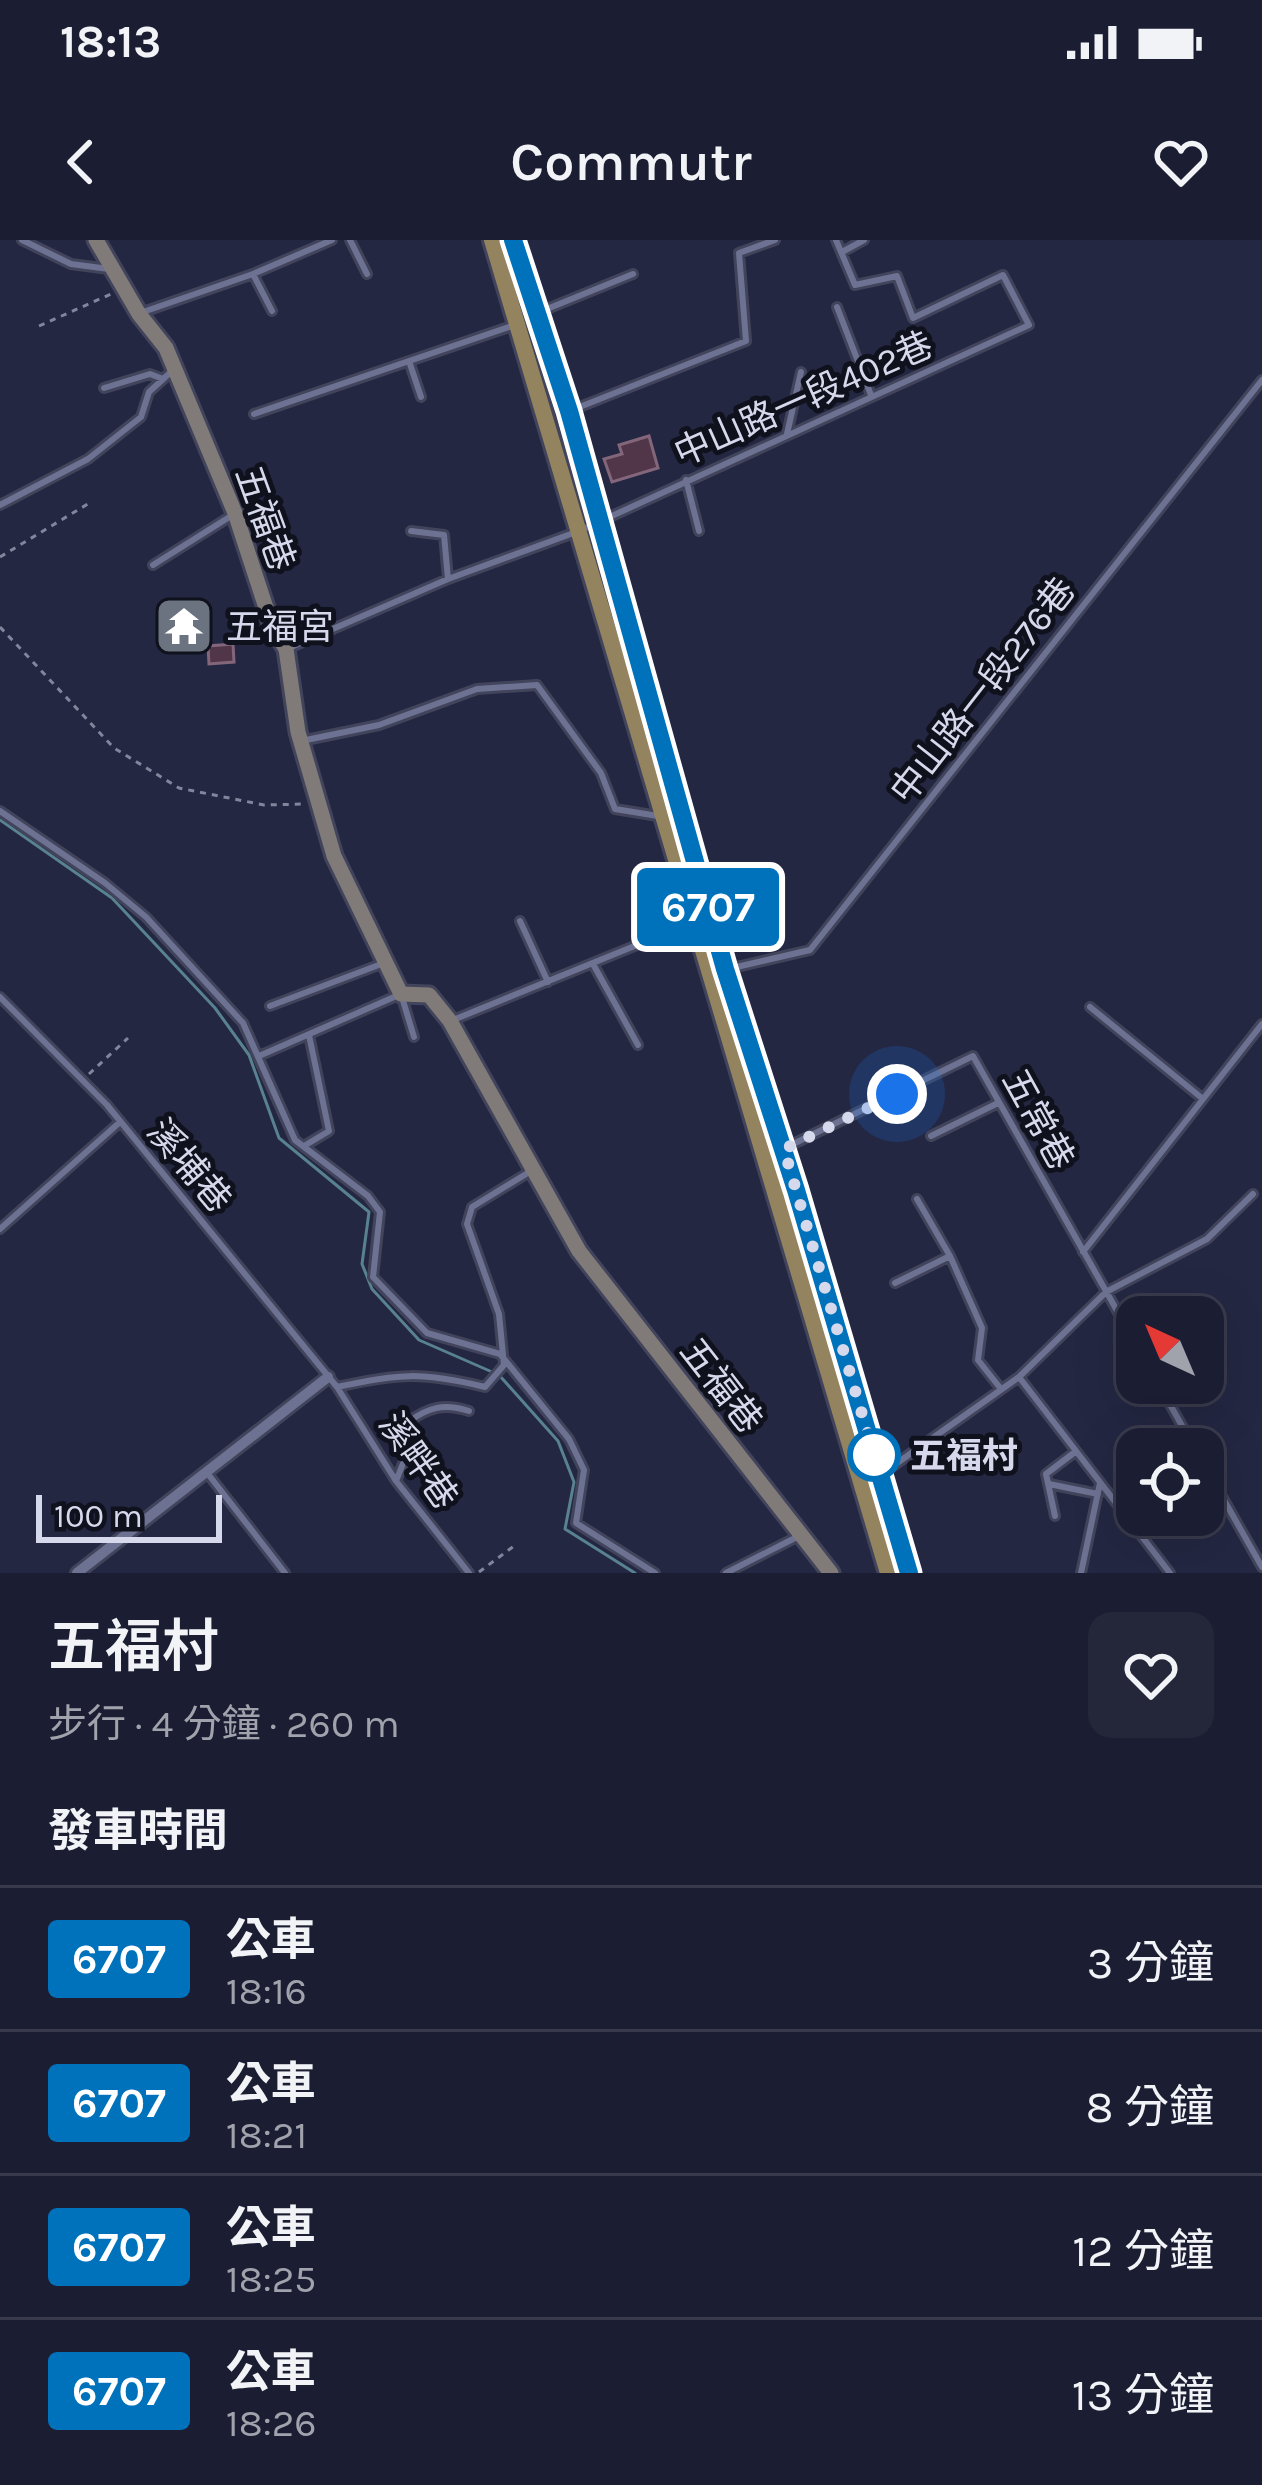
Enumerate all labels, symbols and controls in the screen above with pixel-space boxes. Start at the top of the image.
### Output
text: 18:13 [60,16,161,68]
icon: back [48,129,114,195]
icon: heart [1148,129,1214,195]
text: Commutr [510,130,752,194]
street label: 中山路一段402巷 [668,323,939,475]
street label: 五福巷 [227,460,303,576]
street label: 中山路一段276巷 [882,570,1084,812]
temple icon: 五福宮 [153,595,215,657]
place label: 五福宮 [226,606,334,648]
line badge: 6707 [624,868,792,946]
text: 6707 [661,882,755,932]
street label: 五常巷 [994,1062,1083,1177]
your location [867,1064,927,1124]
street label: 溪埔巷 [138,1111,240,1221]
north arrow [1116,1296,1224,1404]
map controls [1116,1296,1224,1536]
street label: 五福巷 [671,1330,771,1441]
street label: 溪畔巷 [370,1404,466,1517]
button: locate [1116,1428,1224,1536]
marker: 五福村 [849,1430,899,1480]
place label: 五福村 [910,1435,1018,1477]
scale bar [36,1489,222,1542]
text: 100 m [54,1497,143,1535]
button: heart [1088,1612,1214,1738]
text: 五福村 [48,1614,219,1680]
text: 步行 · 4 分鐘 · 260 m [48,1701,400,1747]
text: 發車時間 [48,1805,228,1857]
text: 公車 [226,1914,316,1966]
text: 6707 [72,1934,166,1984]
text: 3 分鐘 [1087,1937,1214,1989]
text: 18:16 [226,1968,307,2014]
text: 公車 [226,2058,316,2110]
text: 6707 [72,2078,166,2128]
text: 8 分鐘 [1086,2081,1214,2133]
text: 18:21 [226,2112,307,2158]
text: 公車 [226,2202,316,2254]
text: 6707 [72,2222,166,2272]
text: 12 分鐘 [1072,2225,1214,2277]
text: 18:25 [226,2256,316,2302]
text: 公車 [226,2346,316,2398]
text: 6707 [72,2366,166,2416]
text: 13 分鐘 [1072,2369,1214,2421]
text: 18:26 [226,2400,317,2446]

